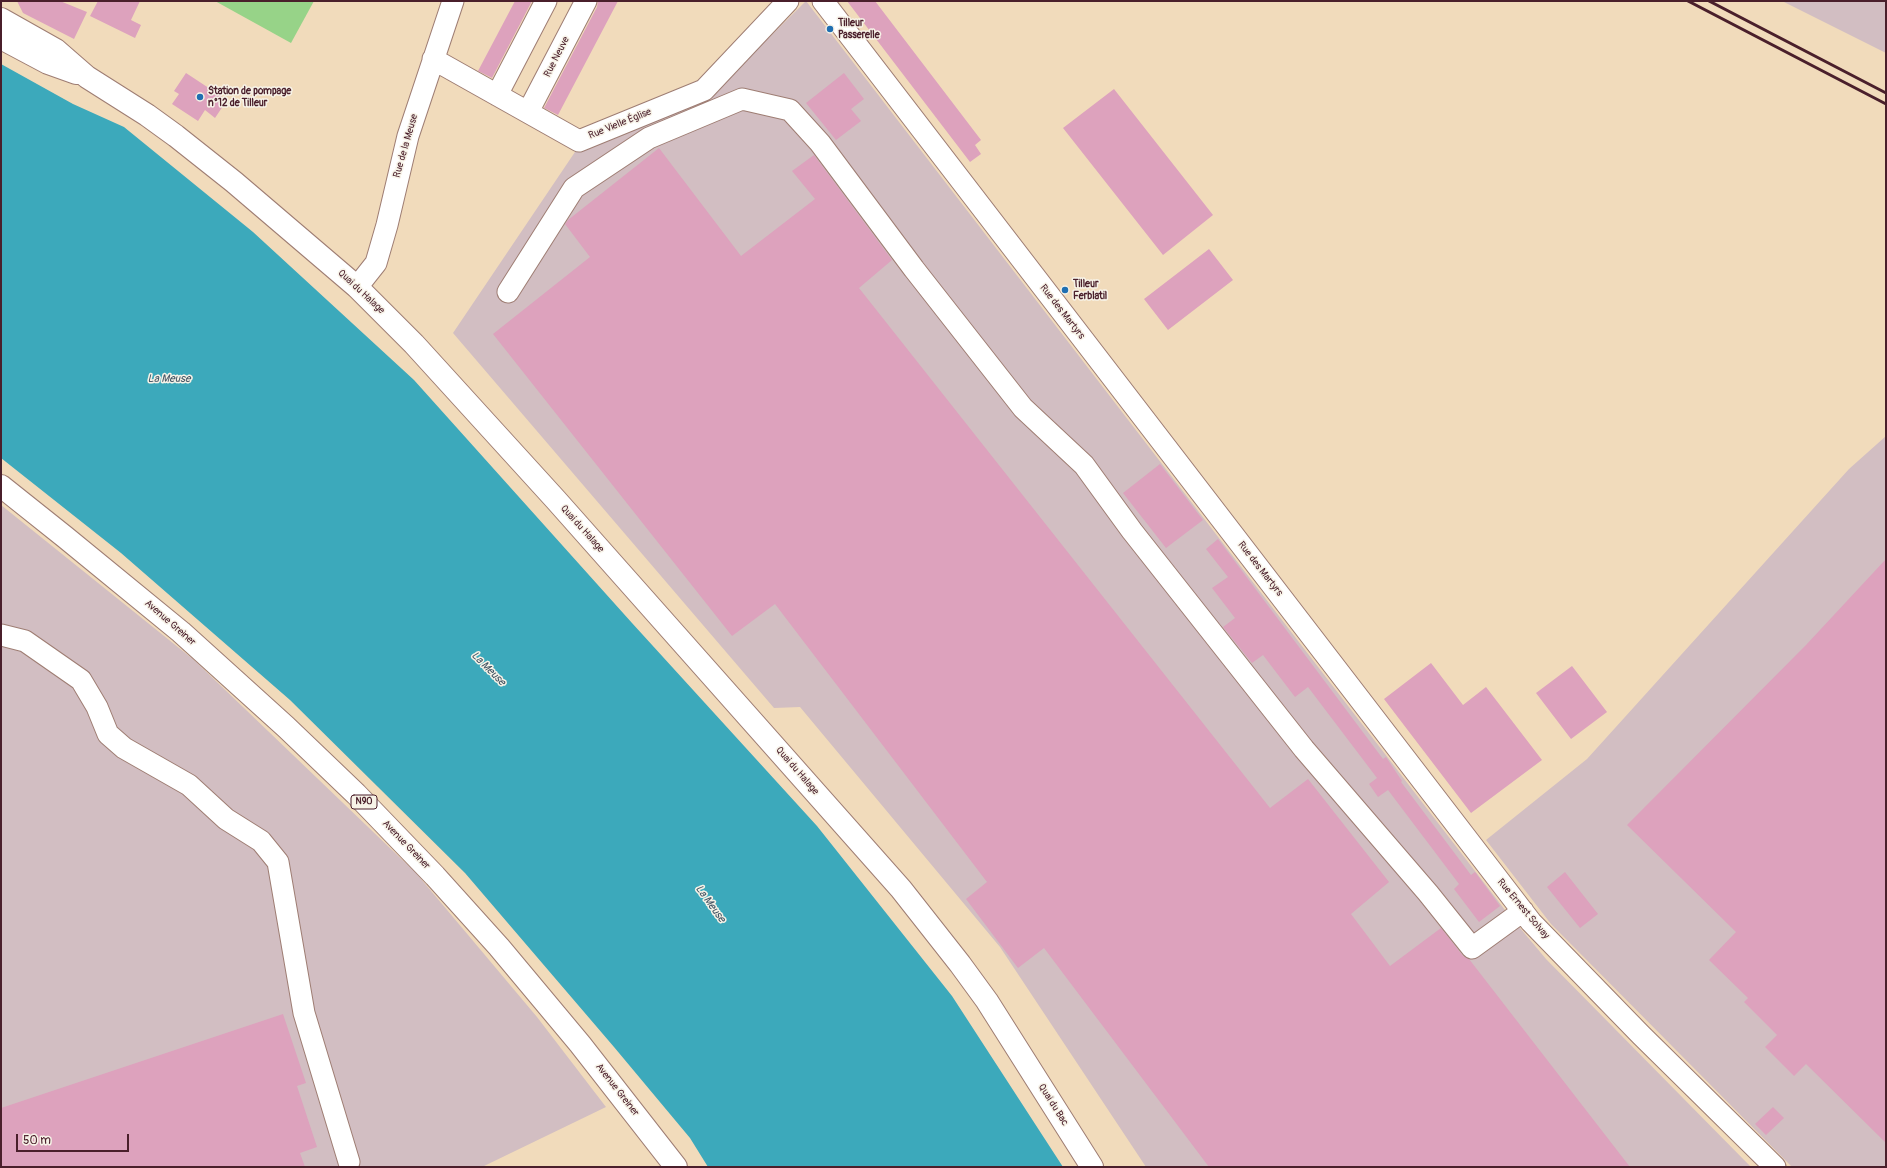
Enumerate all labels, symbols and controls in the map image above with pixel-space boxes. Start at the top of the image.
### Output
place label: Tilleur Passerelle [838,17,880,40]
marker: Tilleur Passerelle [825,24,835,34]
street label: Rue Neuve [542,35,572,79]
place label: Station de pompage n°12 de Tilleur [208,85,291,108]
marker: Station de pompage n°12 de Tilleur [195,92,205,102]
street label: Rue Vielle Église [587,106,653,142]
street label: Rue de la Meuse [391,113,421,179]
street label: Quai du Halage [335,267,387,317]
place label: Tilleur Ferblatil [1073,278,1107,302]
street label: Rue des Martyrs [1037,282,1087,342]
marker: Tilleur Ferblatil [1060,285,1070,295]
water label: La Meuse [148,372,190,386]
street label: Quai du Halage [558,503,606,555]
street label: Rue des Martyrs [1235,539,1285,599]
street label: Avenue Greiner [142,598,198,648]
water label: La Meuse [468,649,508,689]
street label: Quai du Halage [773,744,821,798]
road number: N90 [351,795,377,809]
street label: Avenue Greiner [380,818,432,872]
street label: Rue Ernest Solvay [1494,876,1552,942]
water label: La Meuse [692,883,728,925]
street label: Avenue Greiner [593,1061,641,1119]
street label: Quai du Bac [1035,1082,1071,1128]
scale bar [18,1126,131,1152]
text: 50 m [23,1133,51,1148]

